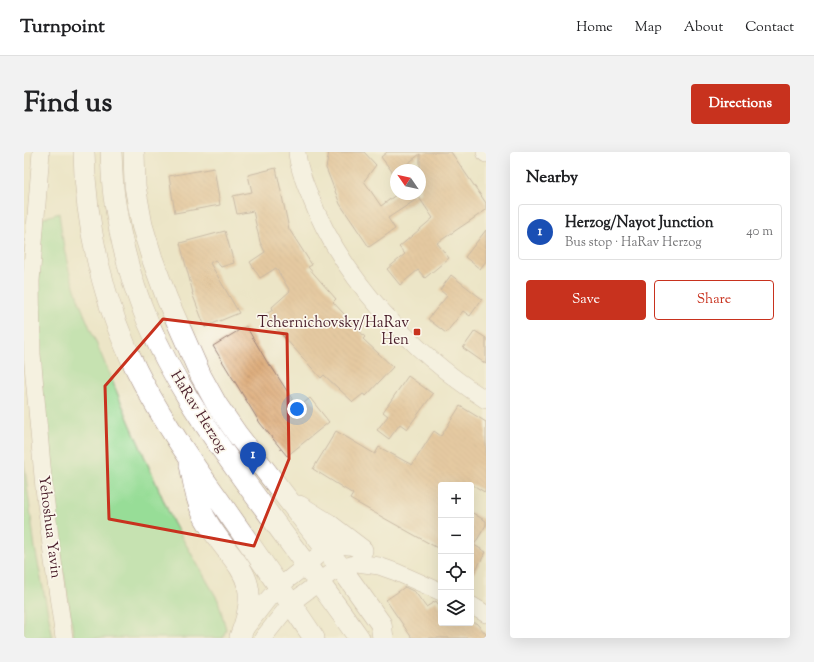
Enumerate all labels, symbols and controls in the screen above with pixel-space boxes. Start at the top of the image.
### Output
text: Turnpoint [20,14,105,41]
text: Home [576,18,613,38]
text: Map [635,18,662,38]
text: About [684,18,723,38]
text: Contact [745,18,794,38]
text: Find us [24,84,112,124]
button: Directions [691,84,790,124]
north arrow [390,164,426,200]
text: Nearby [526,166,578,190]
text: Herzog/Nayot Junction [565,213,714,234]
text: 1 [538,223,542,241]
text: 40 m [746,223,773,241]
text: Bus stop · HaRav Herzog [565,234,702,252]
button: Save [526,280,646,320]
button: Share [654,280,774,320]
place label: Tchernichovsky/HaRav Hen [257,313,409,351]
marker: Tchernichovsky/HaRav Hen [412,327,422,337]
street label: HaRav Herzog [164,367,232,457]
your location [287,399,307,419]
pin: 1 [240,442,266,475]
street label: Yehoshua Yavin [32,474,66,580]
map controls [438,482,474,626]
button: + [438,482,474,518]
button: − [438,518,474,554]
button: locate [438,554,474,590]
button: layers [438,590,474,626]

